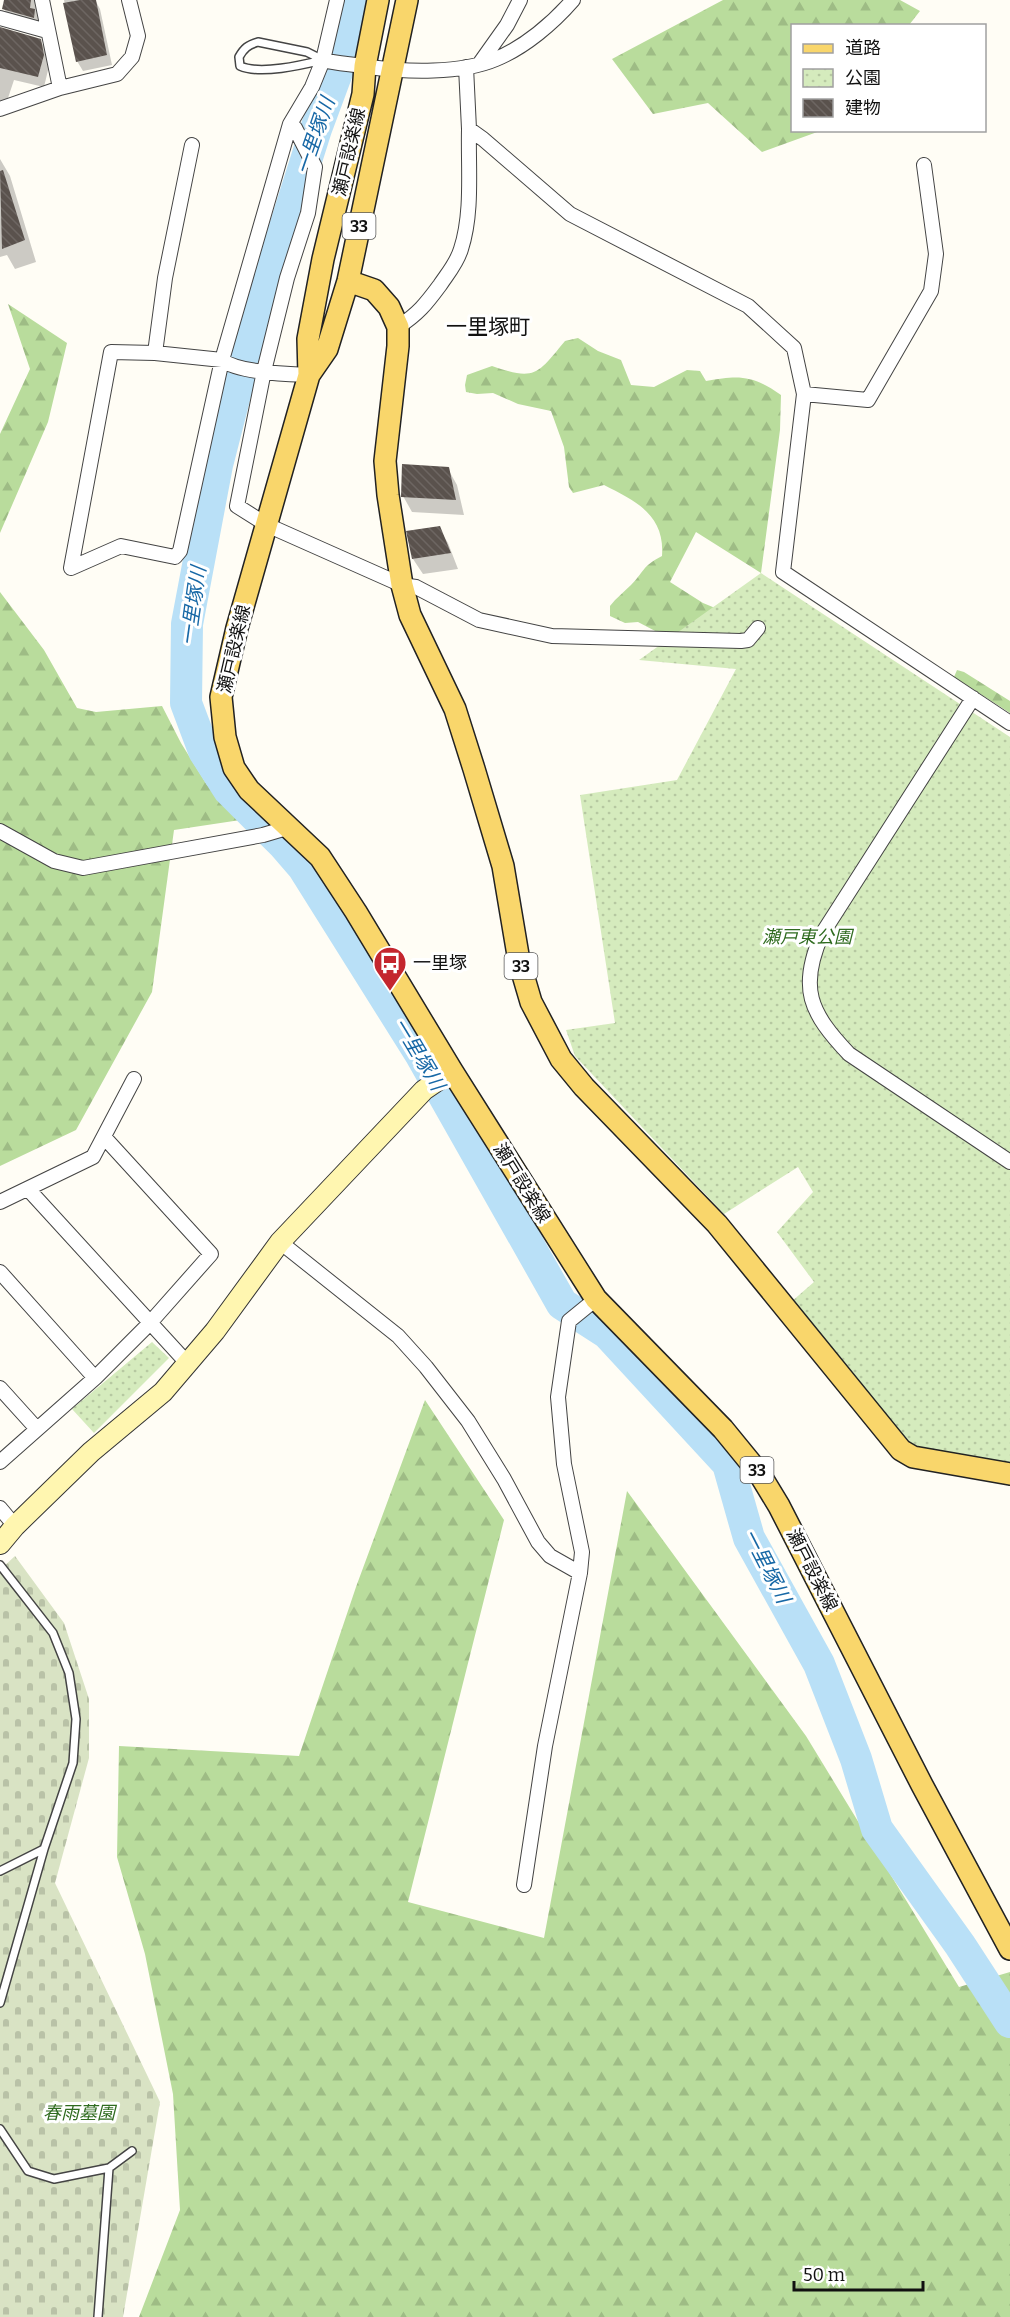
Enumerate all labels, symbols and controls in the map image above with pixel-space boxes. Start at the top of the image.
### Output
legend [791,24,986,132]
text: 道路 [845,37,881,59]
text: 公園 [845,67,881,89]
water label: 一里塚川 [291,92,340,178]
text: 建物 [845,97,881,119]
street label: 瀬戸設楽線 [328,106,370,198]
road number: 33 [342,213,376,239]
district label: 一里塚町 [446,314,530,340]
water label: 一里塚川 [176,563,211,647]
street label: 瀬戸設楽線 [213,603,255,695]
park label: 瀬戸東公園 [762,926,855,948]
bus stop icon: 一里塚 [372,945,408,992]
place label: 一里塚 [413,952,467,974]
road number: 33 [504,953,538,979]
water label: 一里塚川 [388,1014,451,1096]
street label: 瀬戸設楽線 [489,1139,555,1227]
road number: 33 [740,1457,774,1483]
water label: 一里塚川 [738,1525,797,1609]
street label: 瀬戸設楽線 [782,1525,842,1615]
park label: 春雨墓園 [43,2102,118,2124]
scale bar [794,2254,923,2292]
text: 50 m [803,2264,845,2286]

